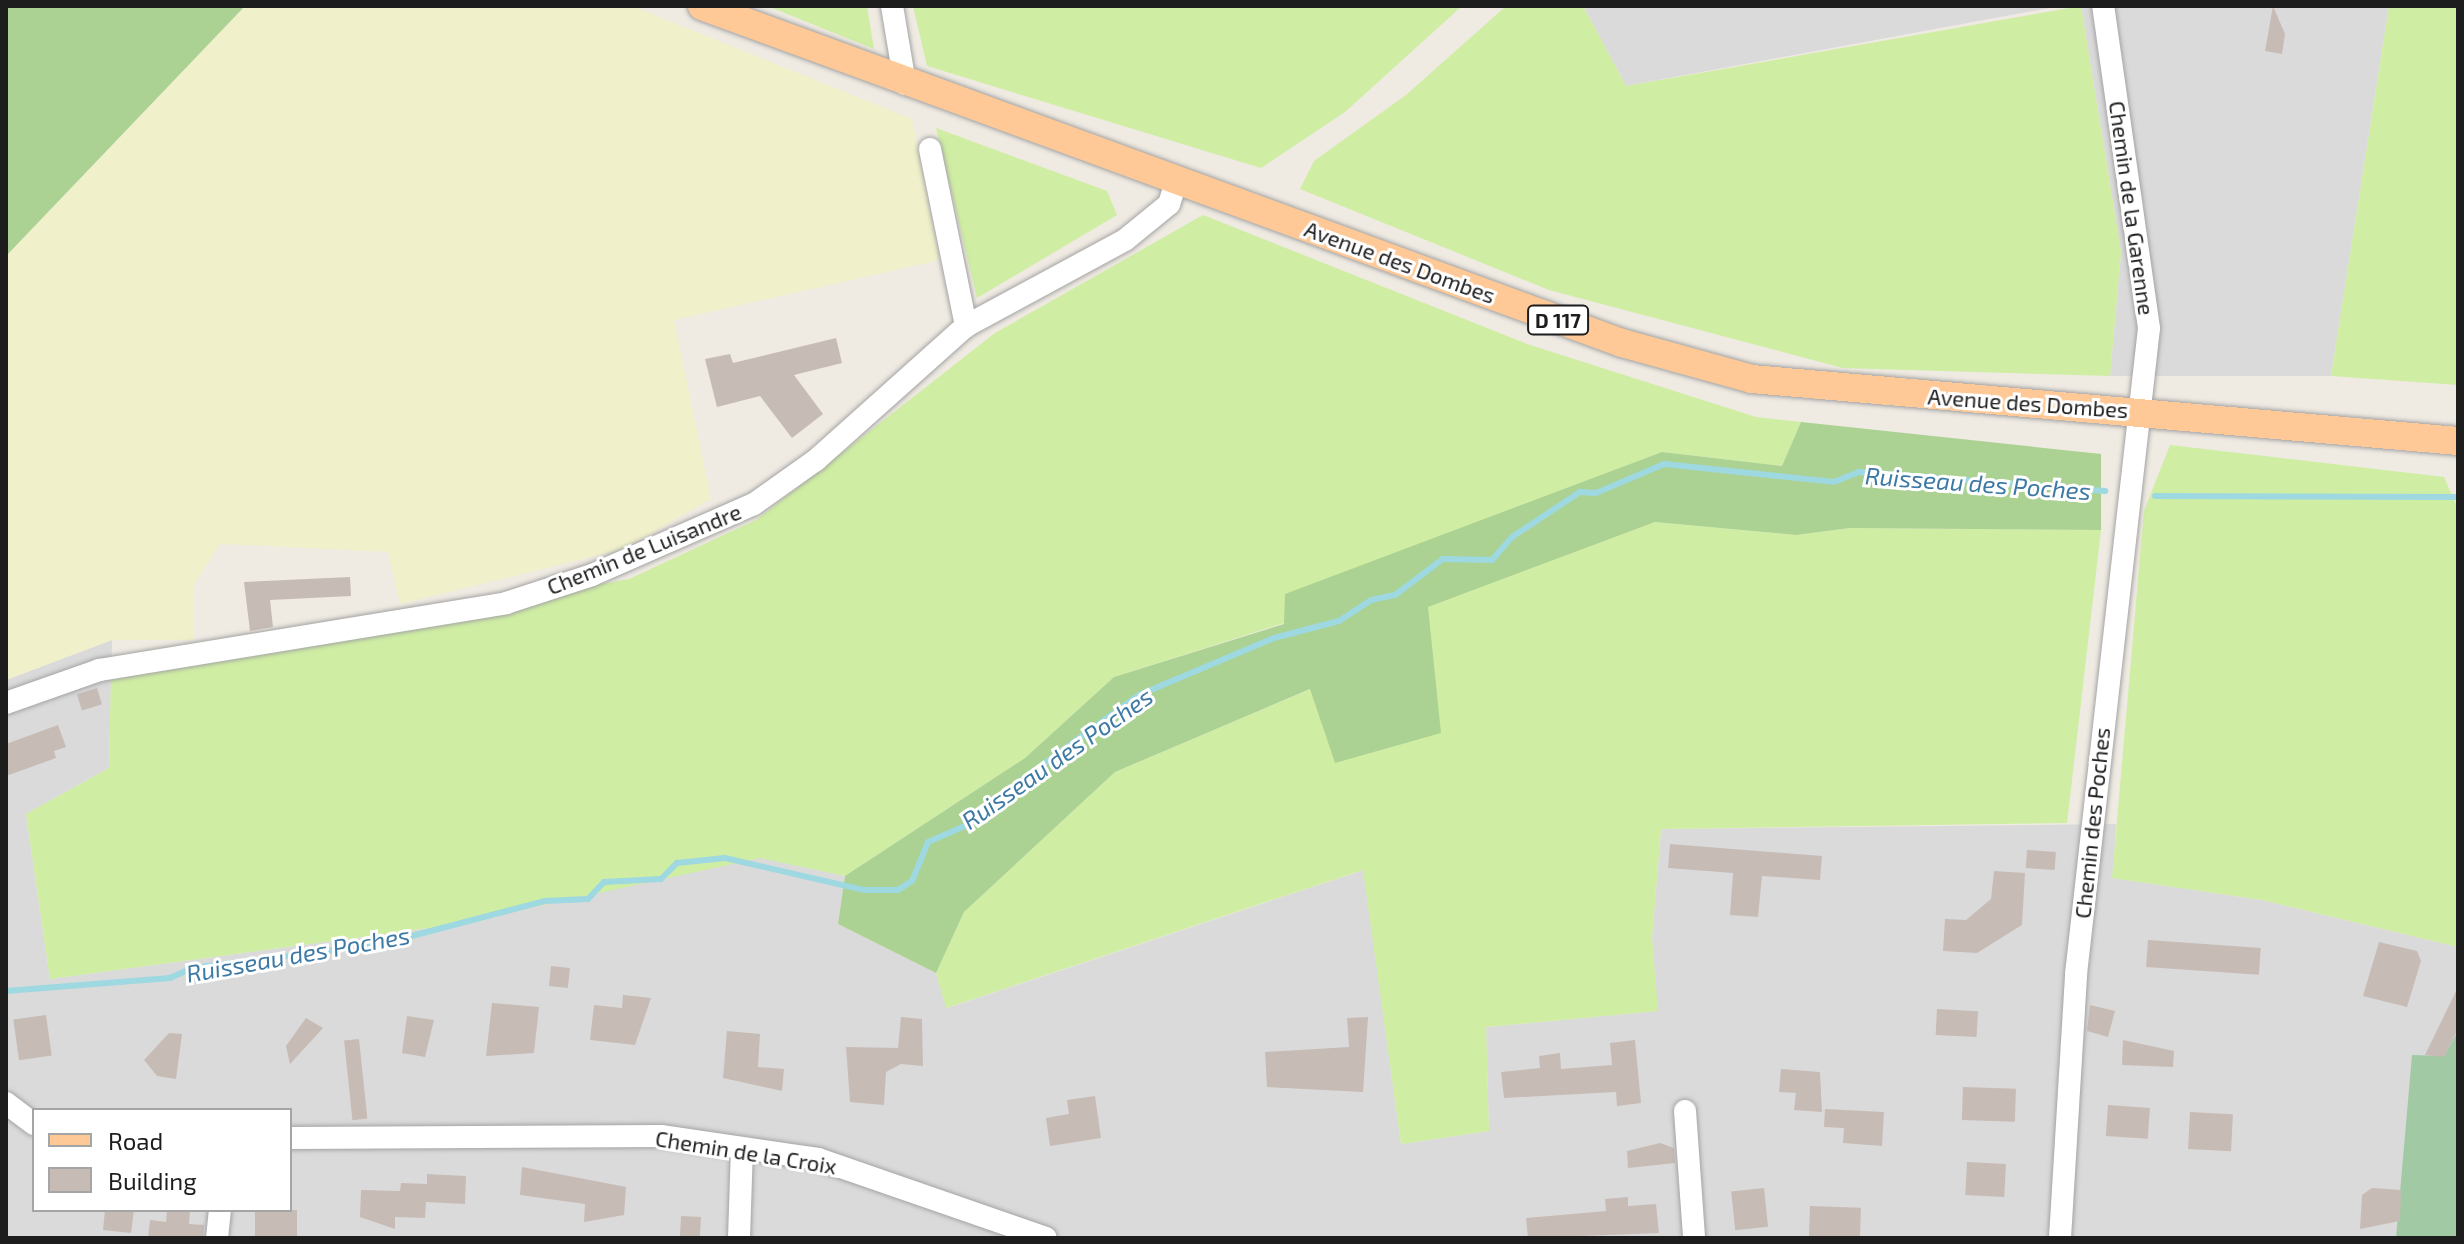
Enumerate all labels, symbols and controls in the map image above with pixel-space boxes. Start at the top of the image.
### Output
street label: Chemin de la Garenne [2104,99,2160,317]
street label: Avenue des Dombes [1301,215,1499,309]
road number: D 117 [1526,304,1590,336]
street label: Avenue des Dombes [1927,383,2129,423]
water label: Ruisseau des Poches [1864,461,2092,505]
street label: Chemin de Luisandre [543,498,745,600]
water label: Ruisseau des Poches [956,681,1158,835]
street label: Chemin des Poches [2069,726,2115,920]
water label: Ruisseau des Poches [184,920,412,988]
legend [32,1108,292,1212]
street label: Chemin de la Croix [654,1125,838,1179]
text: Road [108,1126,163,1155]
text: Building [108,1166,197,1195]

